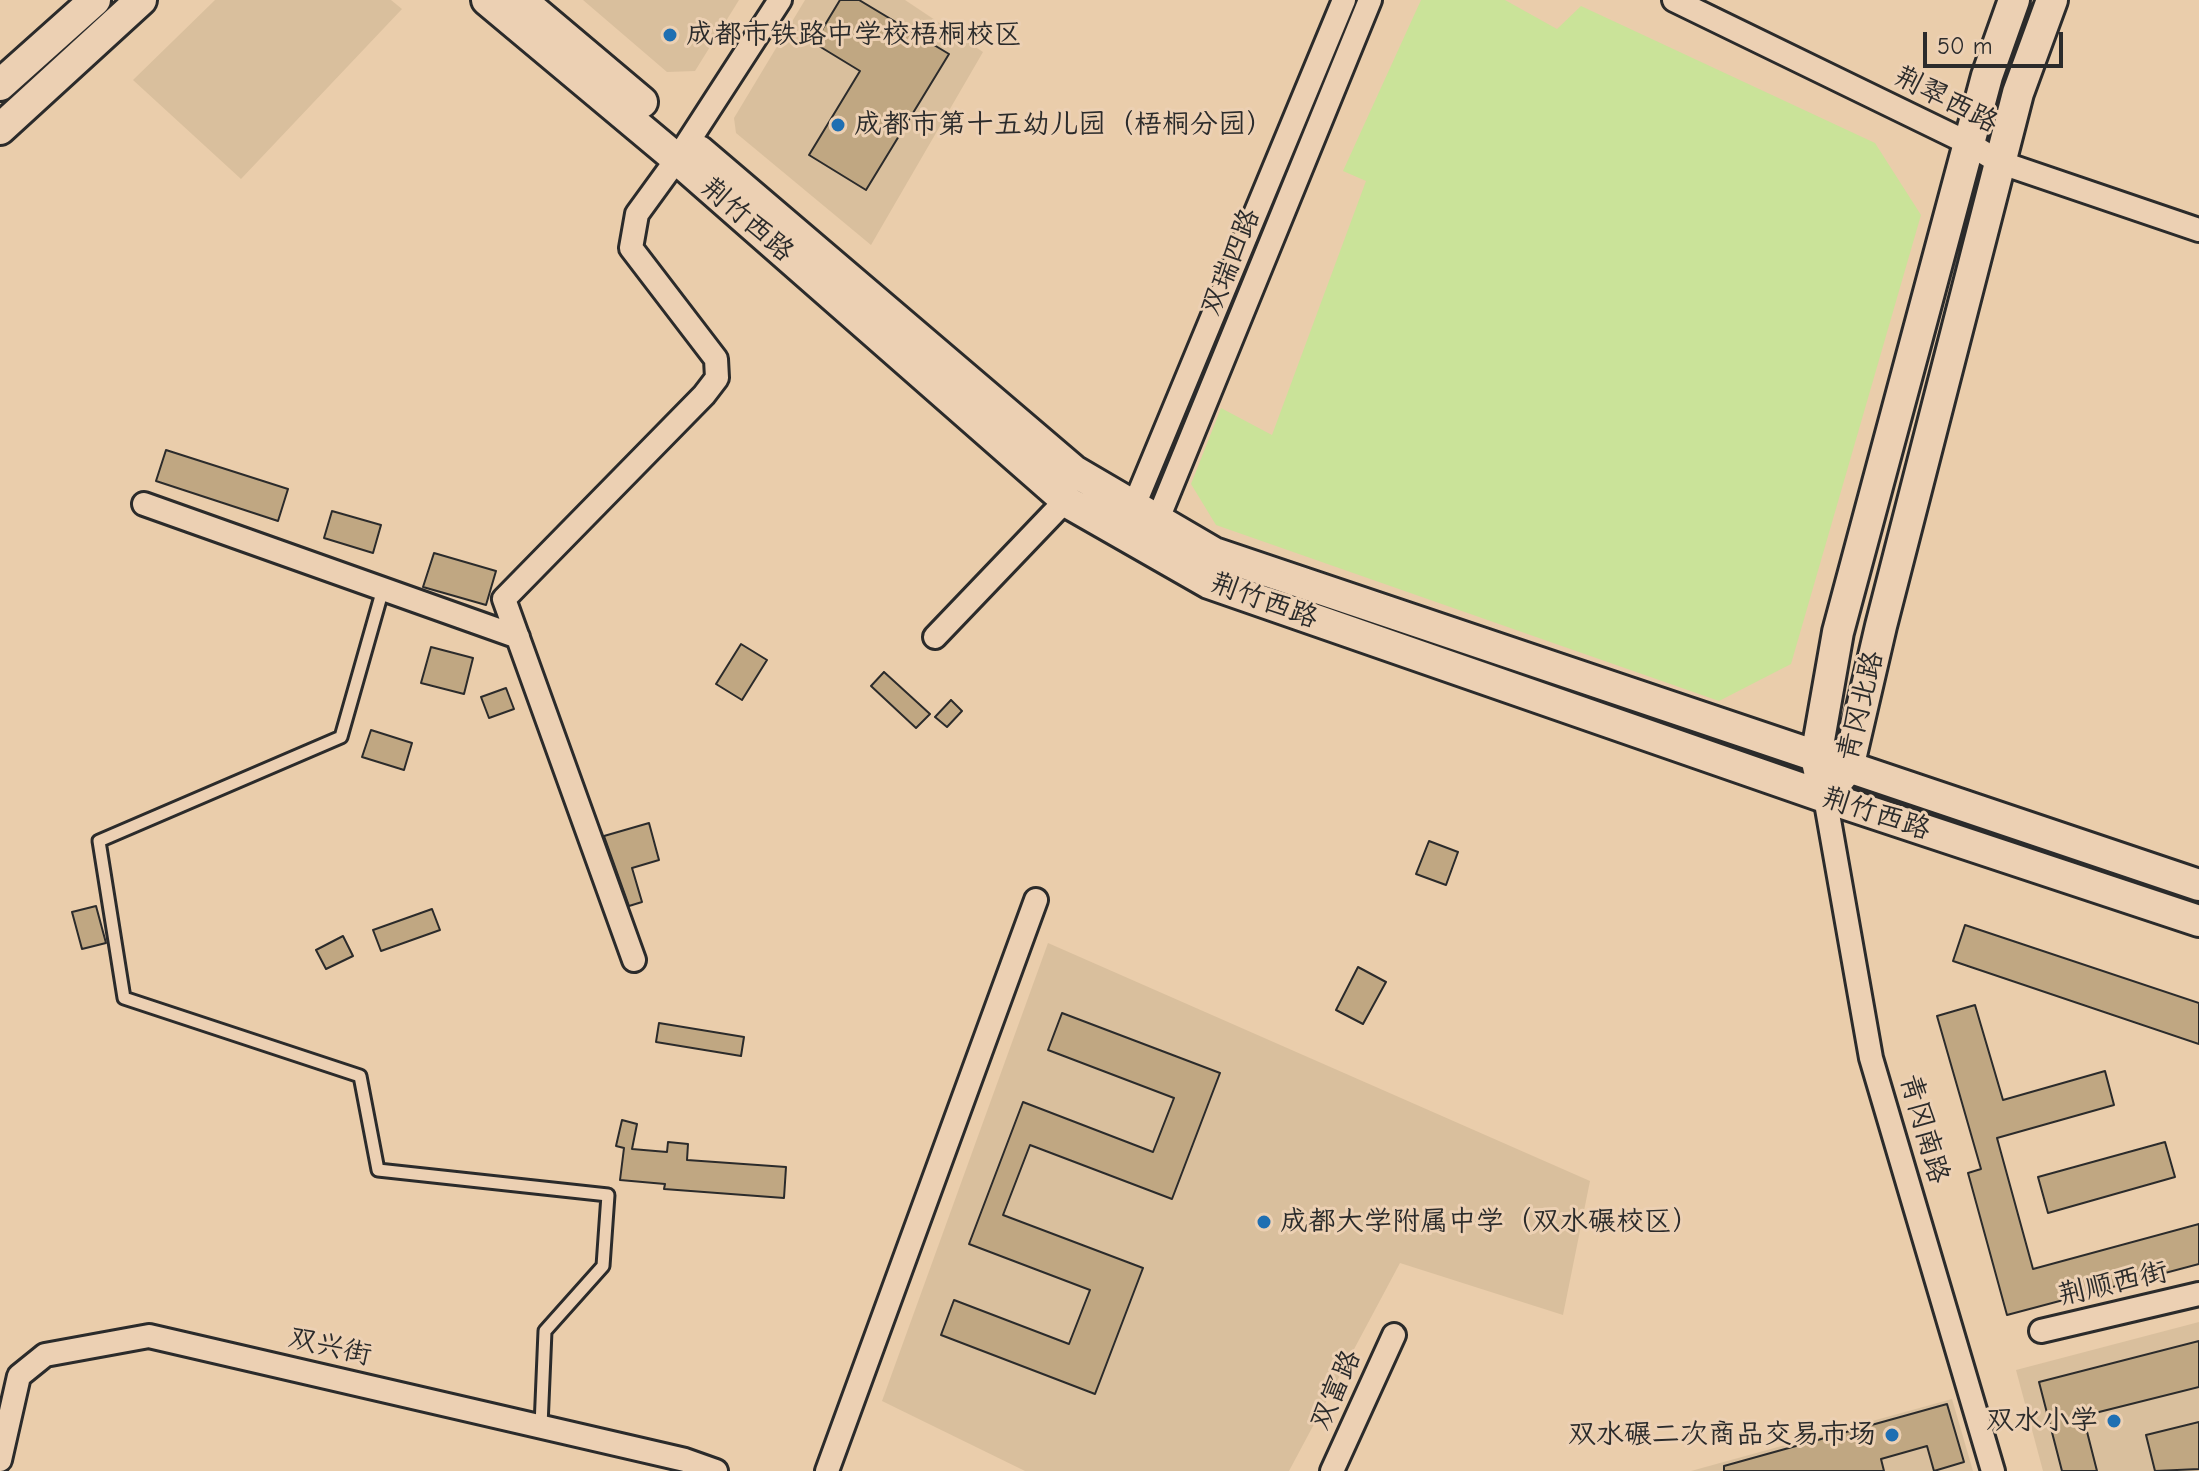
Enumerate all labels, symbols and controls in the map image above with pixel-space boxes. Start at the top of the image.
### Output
scale bar [1927,16,2067,66]
place label: 成都市铁路中学校梧桐校区 [686,18,1022,52]
marker: 成都市铁路中学校梧桐校区 [661,26,679,44]
text: 50 m [1937,32,1993,60]
street label: 荆翠西路 [1888,60,2004,140]
place label: 成都市第十五幼儿园（梧桐分园） [854,108,1274,142]
marker: 成都市第十五幼儿园（梧桐分园） [829,116,847,134]
street label: 荆竹西路 [694,171,800,269]
street label: 双瑞四路 [1194,204,1268,320]
street label: 荆竹西路 [1206,566,1322,636]
street label: 青冈北路 [1831,648,1891,764]
street label: 荆竹西路 [1818,781,1934,847]
street label: 青冈南路 [1892,1071,1956,1187]
place label: 成都大学附属中学（双水碾校区） [1280,1205,1700,1239]
marker: 成都大学附属中学（双水碾校区） [1255,1213,1273,1231]
street label: 荆顺西街 [2055,1255,2171,1313]
street label: 双兴街 [285,1321,375,1373]
street label: 双富路 [1304,1345,1368,1435]
place label: 双水小学 [1986,1404,2098,1438]
marker: 双水小学 [2105,1412,2123,1430]
place label: 双水碾二次商品交易市场 [1568,1418,1876,1452]
marker: 双水碾二次商品交易市场 [1883,1426,1901,1444]

